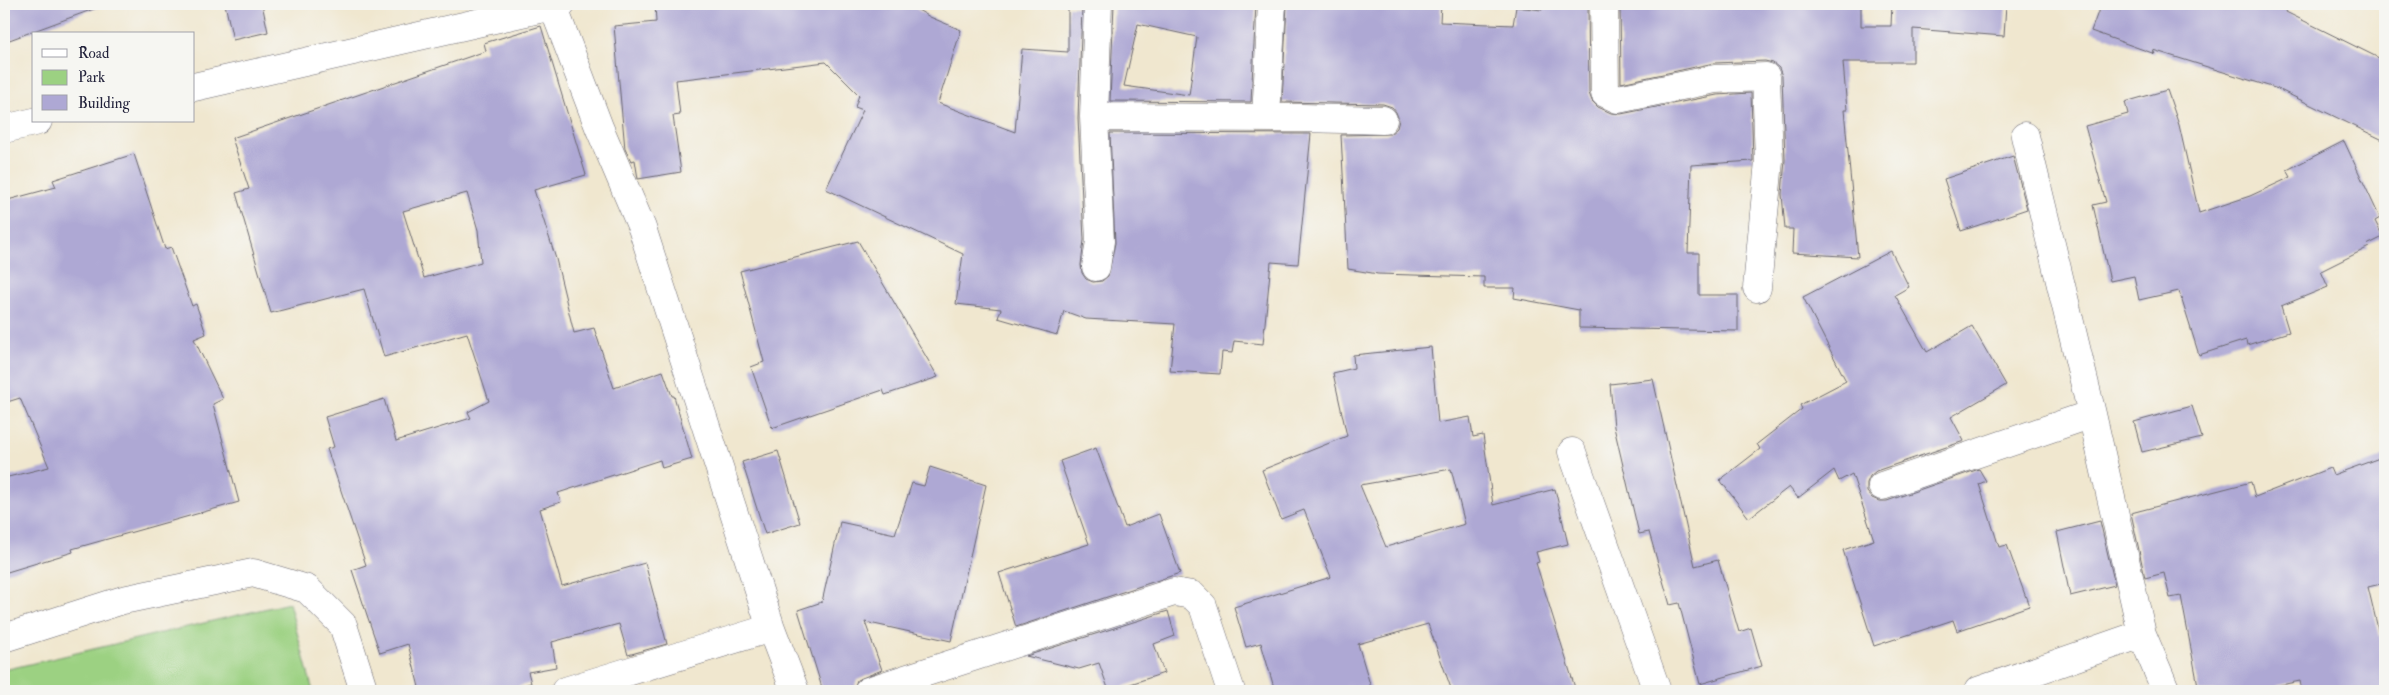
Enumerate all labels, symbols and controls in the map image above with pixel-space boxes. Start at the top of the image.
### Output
legend [32,32,195,122]
text: Road [78,44,110,63]
text: Park [78,68,105,87]
text: Building [78,94,130,113]

